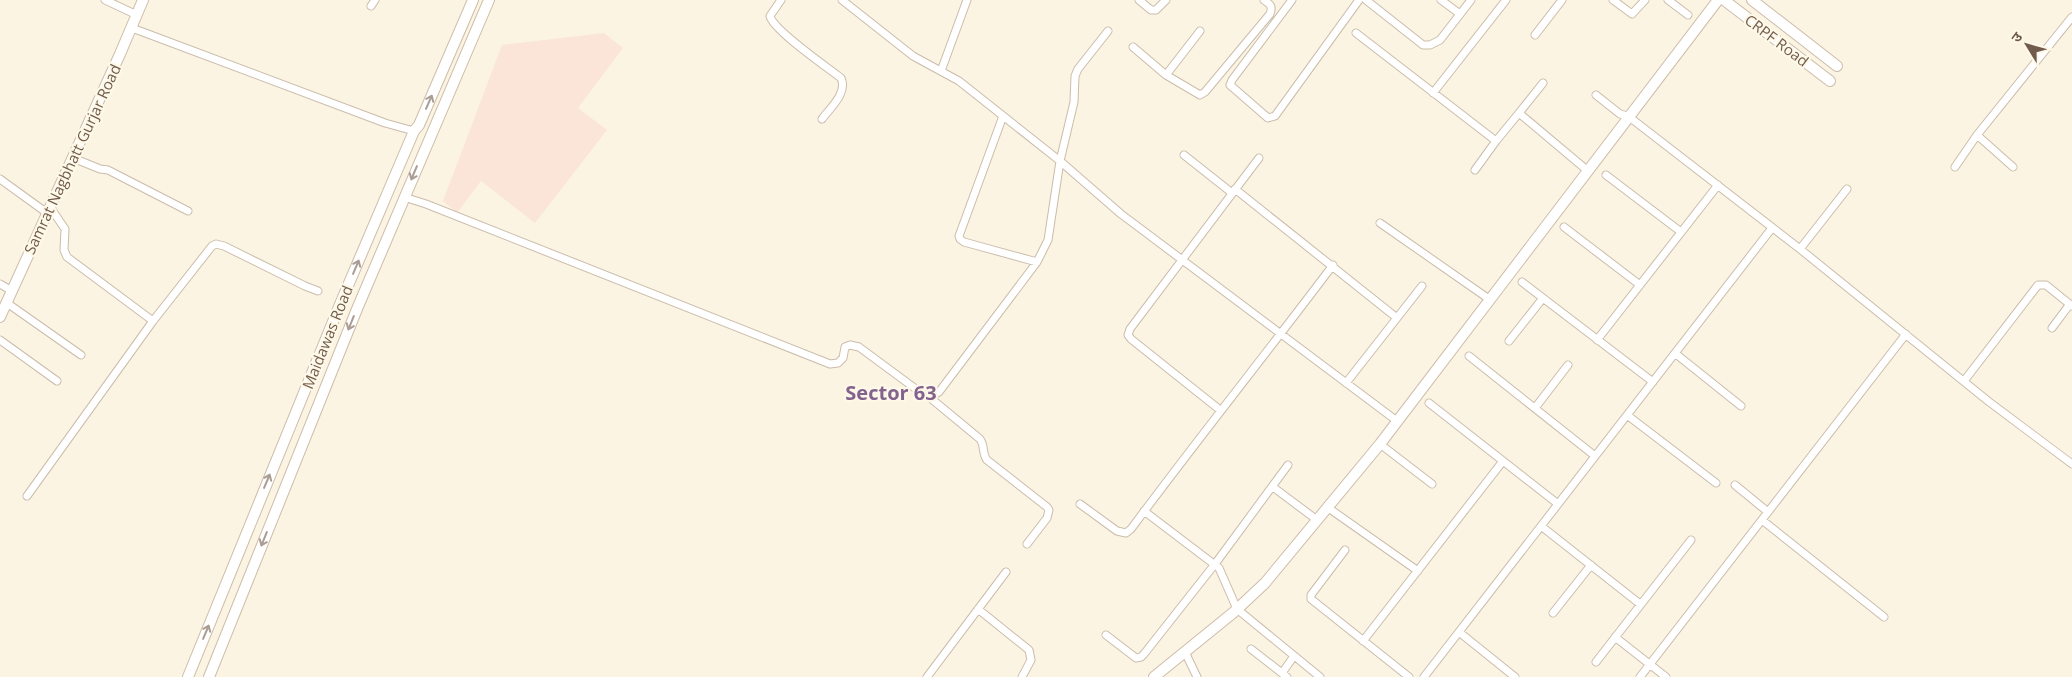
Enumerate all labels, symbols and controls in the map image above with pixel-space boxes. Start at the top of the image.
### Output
street label: CRPF Road [1741,9,1813,71]
north arrow [2002,20,2052,70]
text: उ [2006,27,2027,46]
street label: Samrat Nagbhatt Gurjar Road [19,61,125,257]
one-way arrow [424,95,434,110]
one-way arrow [409,166,418,181]
one-way arrow [353,259,362,274]
street label: Maidawas Road [297,282,357,392]
one-way arrow [346,315,356,330]
district label: Sector 63 [845,379,937,406]
one-way arrow [263,474,273,489]
one-way arrow [259,531,269,546]
one-way arrow [202,625,212,640]

